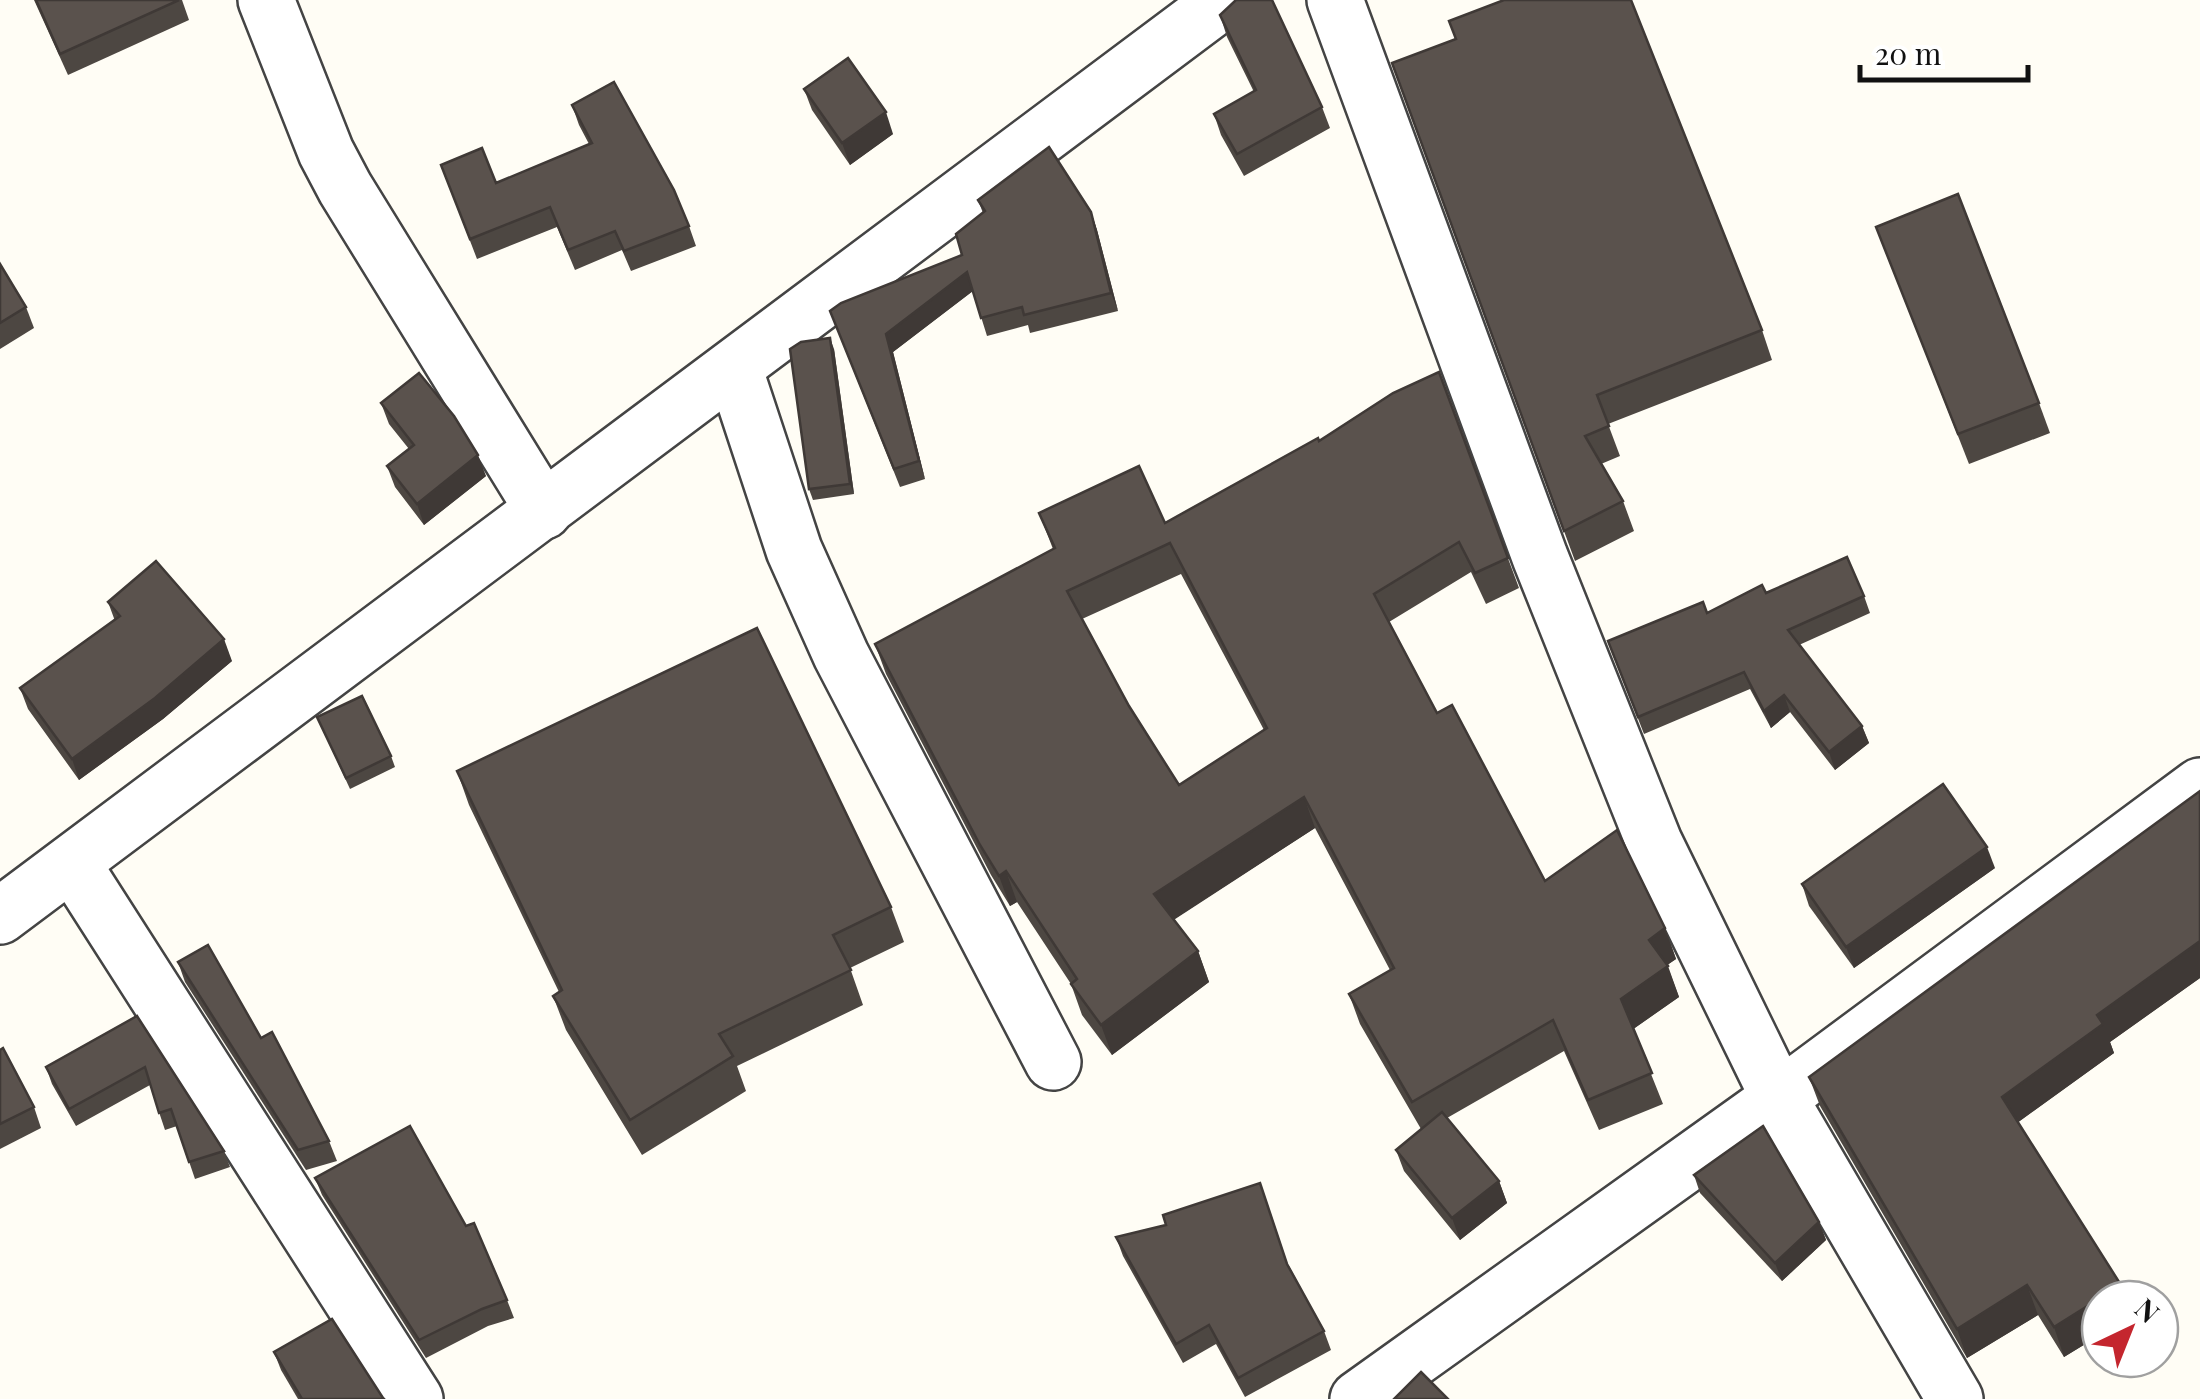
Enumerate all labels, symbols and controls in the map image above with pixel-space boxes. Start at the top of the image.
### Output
scale bar [1860,20,2028,82]
text: 20 m [1875,33,1942,73]
north arrow [2080,1279,2180,1379]
text: N [2128,1289,2168,1330]

